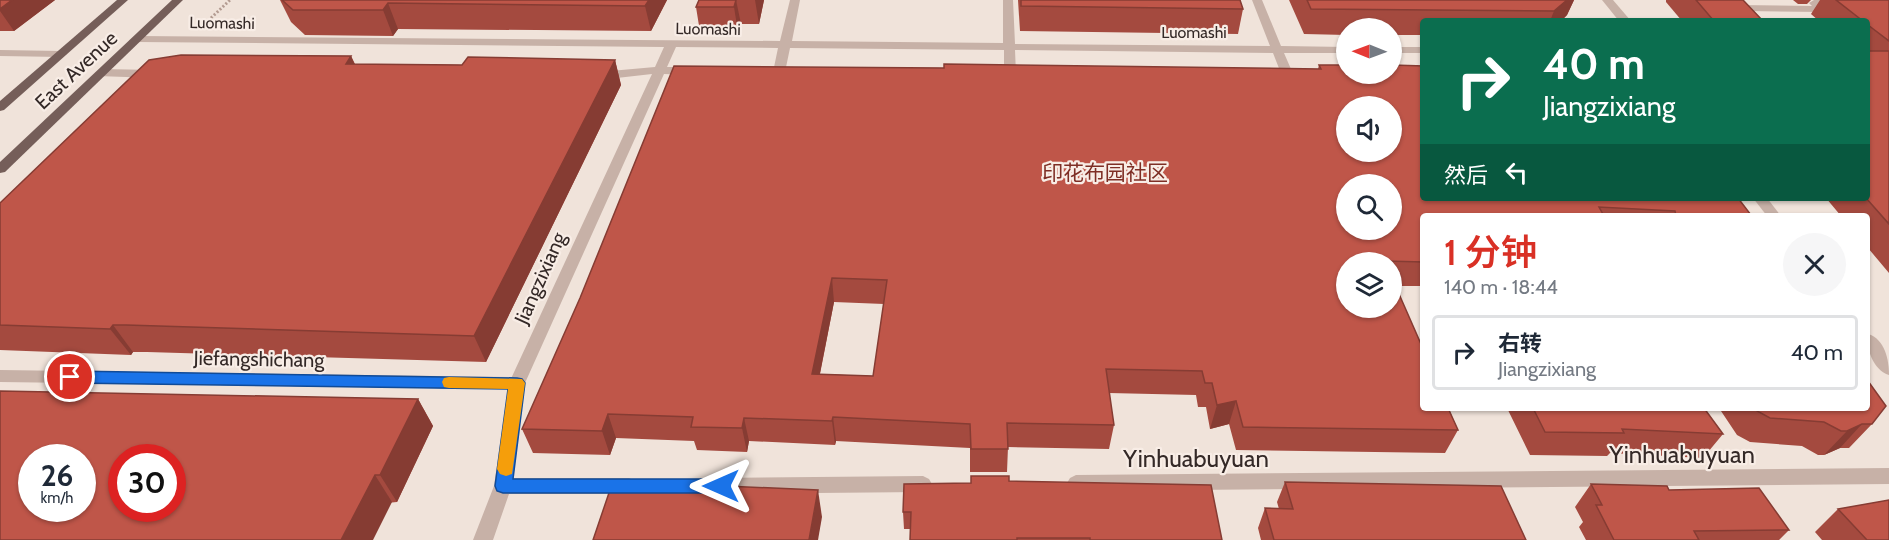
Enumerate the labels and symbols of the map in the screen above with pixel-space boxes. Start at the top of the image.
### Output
street label: Luomashi [189,13,255,33]
north arrow [1336,18,1402,84]
street label: Luomashi [675,19,741,39]
street label: Luomashi [1161,23,1227,42]
street label: East Avenue [30,26,122,114]
district label: 印花布园社区 [1042,160,1168,185]
street label: Jiangzixiang [509,227,571,329]
street label: Jiefangshichang [192,346,326,372]
pin [44,351,95,402]
street label: Yinhuabuyuan [1608,440,1755,469]
speed limit sign: 30 [108,444,186,522]
street label: Yinhuabuyuan [1122,444,1269,473]
position arrow [689,454,753,518]

